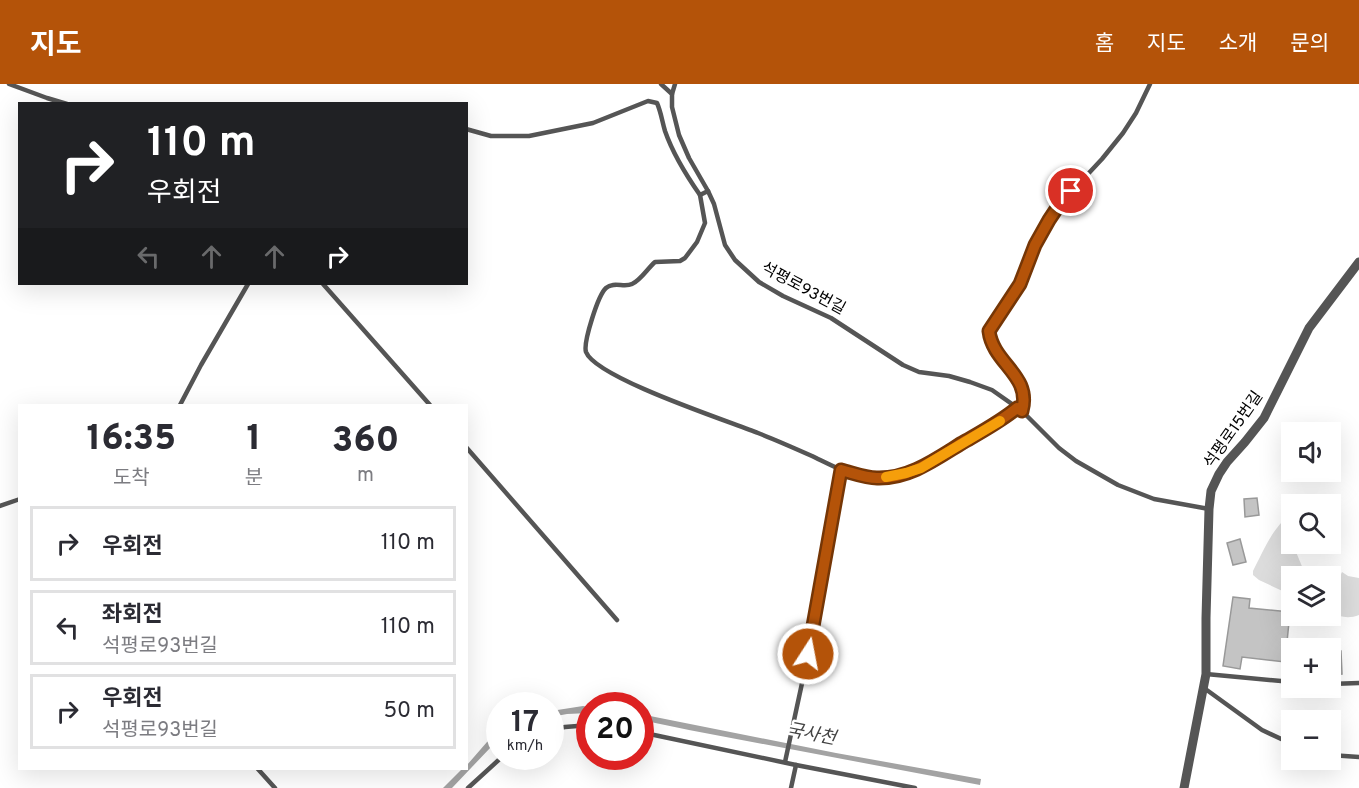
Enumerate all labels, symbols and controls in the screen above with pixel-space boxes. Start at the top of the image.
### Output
text: 지도 [30,28,82,64]
text: 홈 [1095,31,1114,58]
text: 지도 [1147,31,1186,58]
text: 소개 [1219,31,1257,58]
text: 문의 [1290,31,1329,58]
text: 110 m [147,118,256,171]
icon: right [48,126,126,204]
pin [1045,165,1096,216]
icon: arrive [1054,174,1087,207]
text: 우회전 [147,177,222,211]
icon: left [132,240,165,273]
icon: ahead [195,240,228,273]
icon: ahead [258,240,291,273]
icon: right [321,240,354,273]
street label: 석평로93번길 [757,258,849,320]
street label: 석평로15번길 [1200,388,1268,472]
text: 16:35 [87,417,176,463]
text: 1 [246,417,261,463]
text: 360 [332,419,399,465]
map controls [1281,422,1341,770]
button: sound [1281,422,1341,482]
text: m [357,463,374,489]
text: 도착 [113,466,150,492]
text: 분 [245,466,263,492]
button: search [1281,494,1341,554]
icon: right [51,527,84,560]
text: 110 m [381,530,435,557]
text: 우회전 [102,534,163,561]
button: layers [1281,566,1341,626]
text: 좌회전 [102,602,163,629]
icon: left [51,611,84,644]
text: 110 m [381,614,435,641]
position arrow [776,622,840,686]
text: 석평로93번길 [102,634,218,660]
button: + [1281,638,1341,698]
text: 우회전 [102,686,163,713]
speed limit sign: 20 [576,692,654,770]
icon: right [51,695,84,728]
text: 50 m [383,698,435,725]
text: 17 [511,705,539,742]
button: − [1281,710,1341,770]
text: 석평로93번길 [102,718,218,744]
water label: 국사천 [784,719,840,751]
text: km/h [507,737,543,756]

